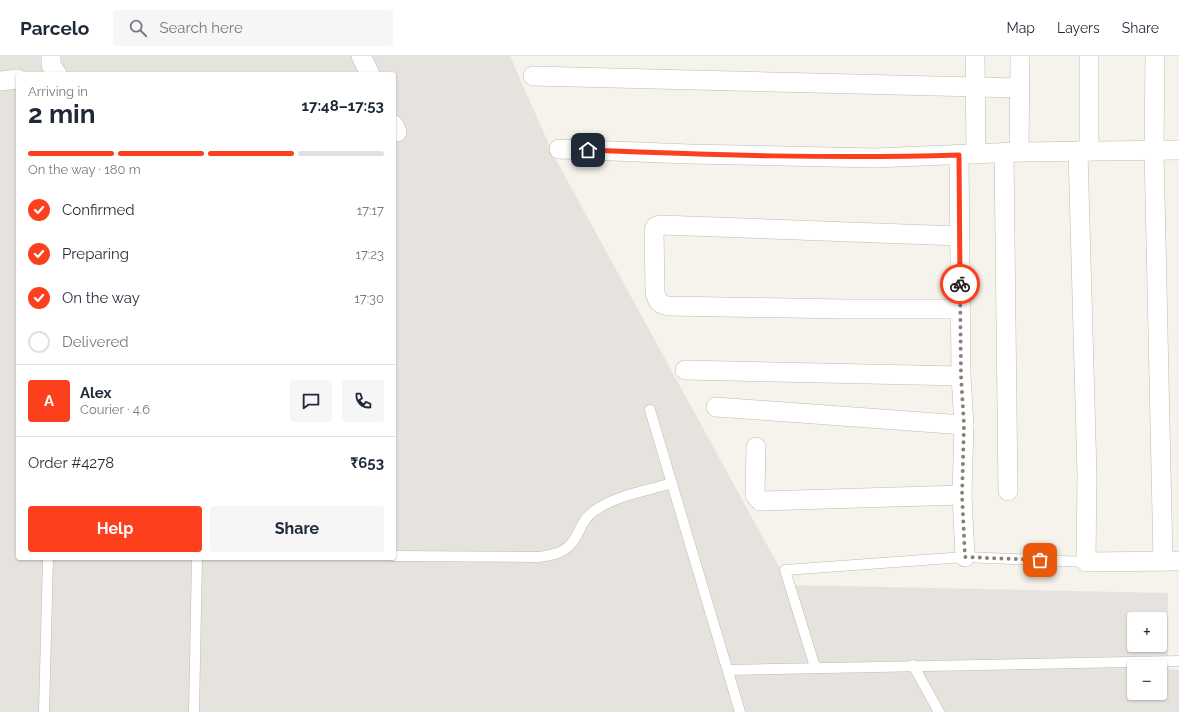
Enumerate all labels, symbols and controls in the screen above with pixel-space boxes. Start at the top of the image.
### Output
search box [113,10,393,46]
text: Parcelo [20,17,89,39]
icon: search [127,17,149,39]
text: Search here [159,19,243,37]
text: Map [1007,20,1035,36]
text: Layers [1057,20,1100,36]
text: Share [1122,20,1159,36]
text: Arriving in [28,84,88,99]
text: 17:48–17:53 [302,97,384,115]
text: 2 min [28,99,95,129]
pin [571,133,605,167]
icon: home [577,139,599,161]
text: On the way · 180 m [28,162,141,177]
icon: check [28,199,50,221]
text: Confirmed [62,201,135,219]
text: 17:17 [357,203,384,218]
icon: check [28,243,50,265]
text: Preparing [62,245,129,263]
text: 17:23 [355,247,384,262]
courier [940,264,980,304]
icon: bike [949,273,971,295]
icon: check [28,287,50,309]
text: On the way [62,289,140,307]
text: 17:30 [354,291,384,306]
text: Delivered [62,333,129,351]
button: chat [290,380,332,422]
button: phone [342,380,384,422]
text: Alex [80,384,111,402]
text: A [44,392,54,410]
text: Courier · 4.6 [80,402,150,417]
text: Order #4278 [28,454,114,472]
text: ₹653 [350,454,384,472]
button: Help [28,506,202,552]
button: Share [210,506,384,552]
pin [1023,543,1057,577]
icon: bag [1029,549,1051,571]
map controls [1127,612,1167,700]
button: + [1127,612,1167,652]
button: − [1127,660,1167,700]

